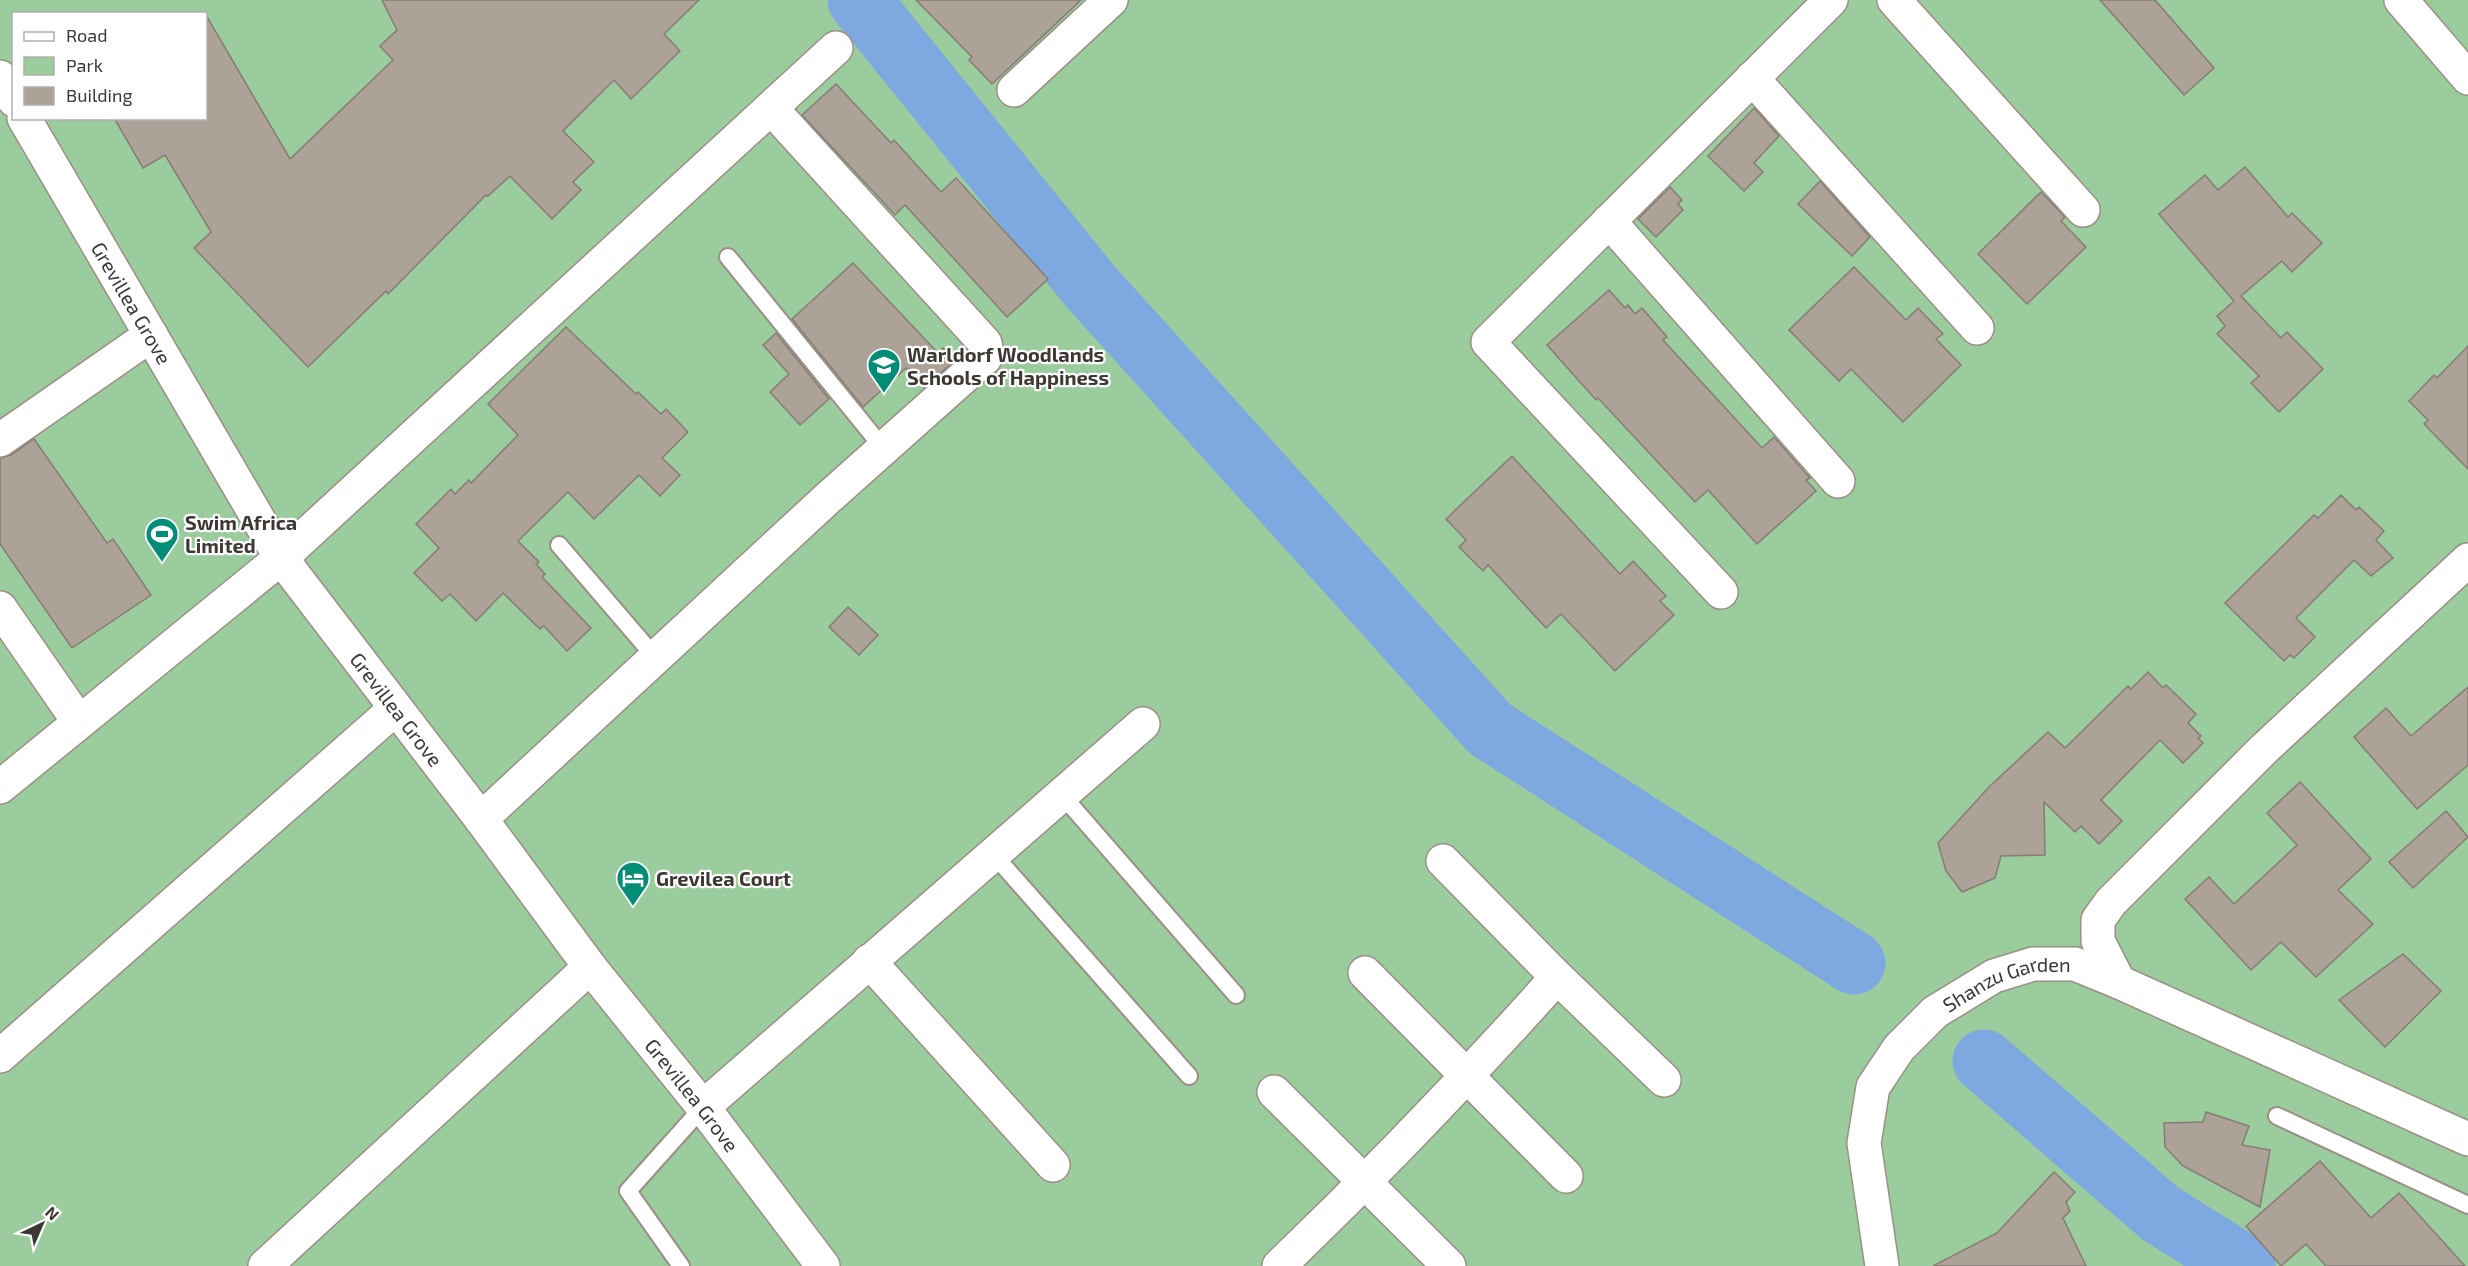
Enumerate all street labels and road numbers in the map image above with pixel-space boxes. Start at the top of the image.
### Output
street label: Grevillea Grove [87,237,177,368]
street label: Grevillea Grove [345,647,448,771]
street label: Shanzu Garden [1938,951,2071,1017]
street label: Grevillea Grove [640,1033,744,1156]

